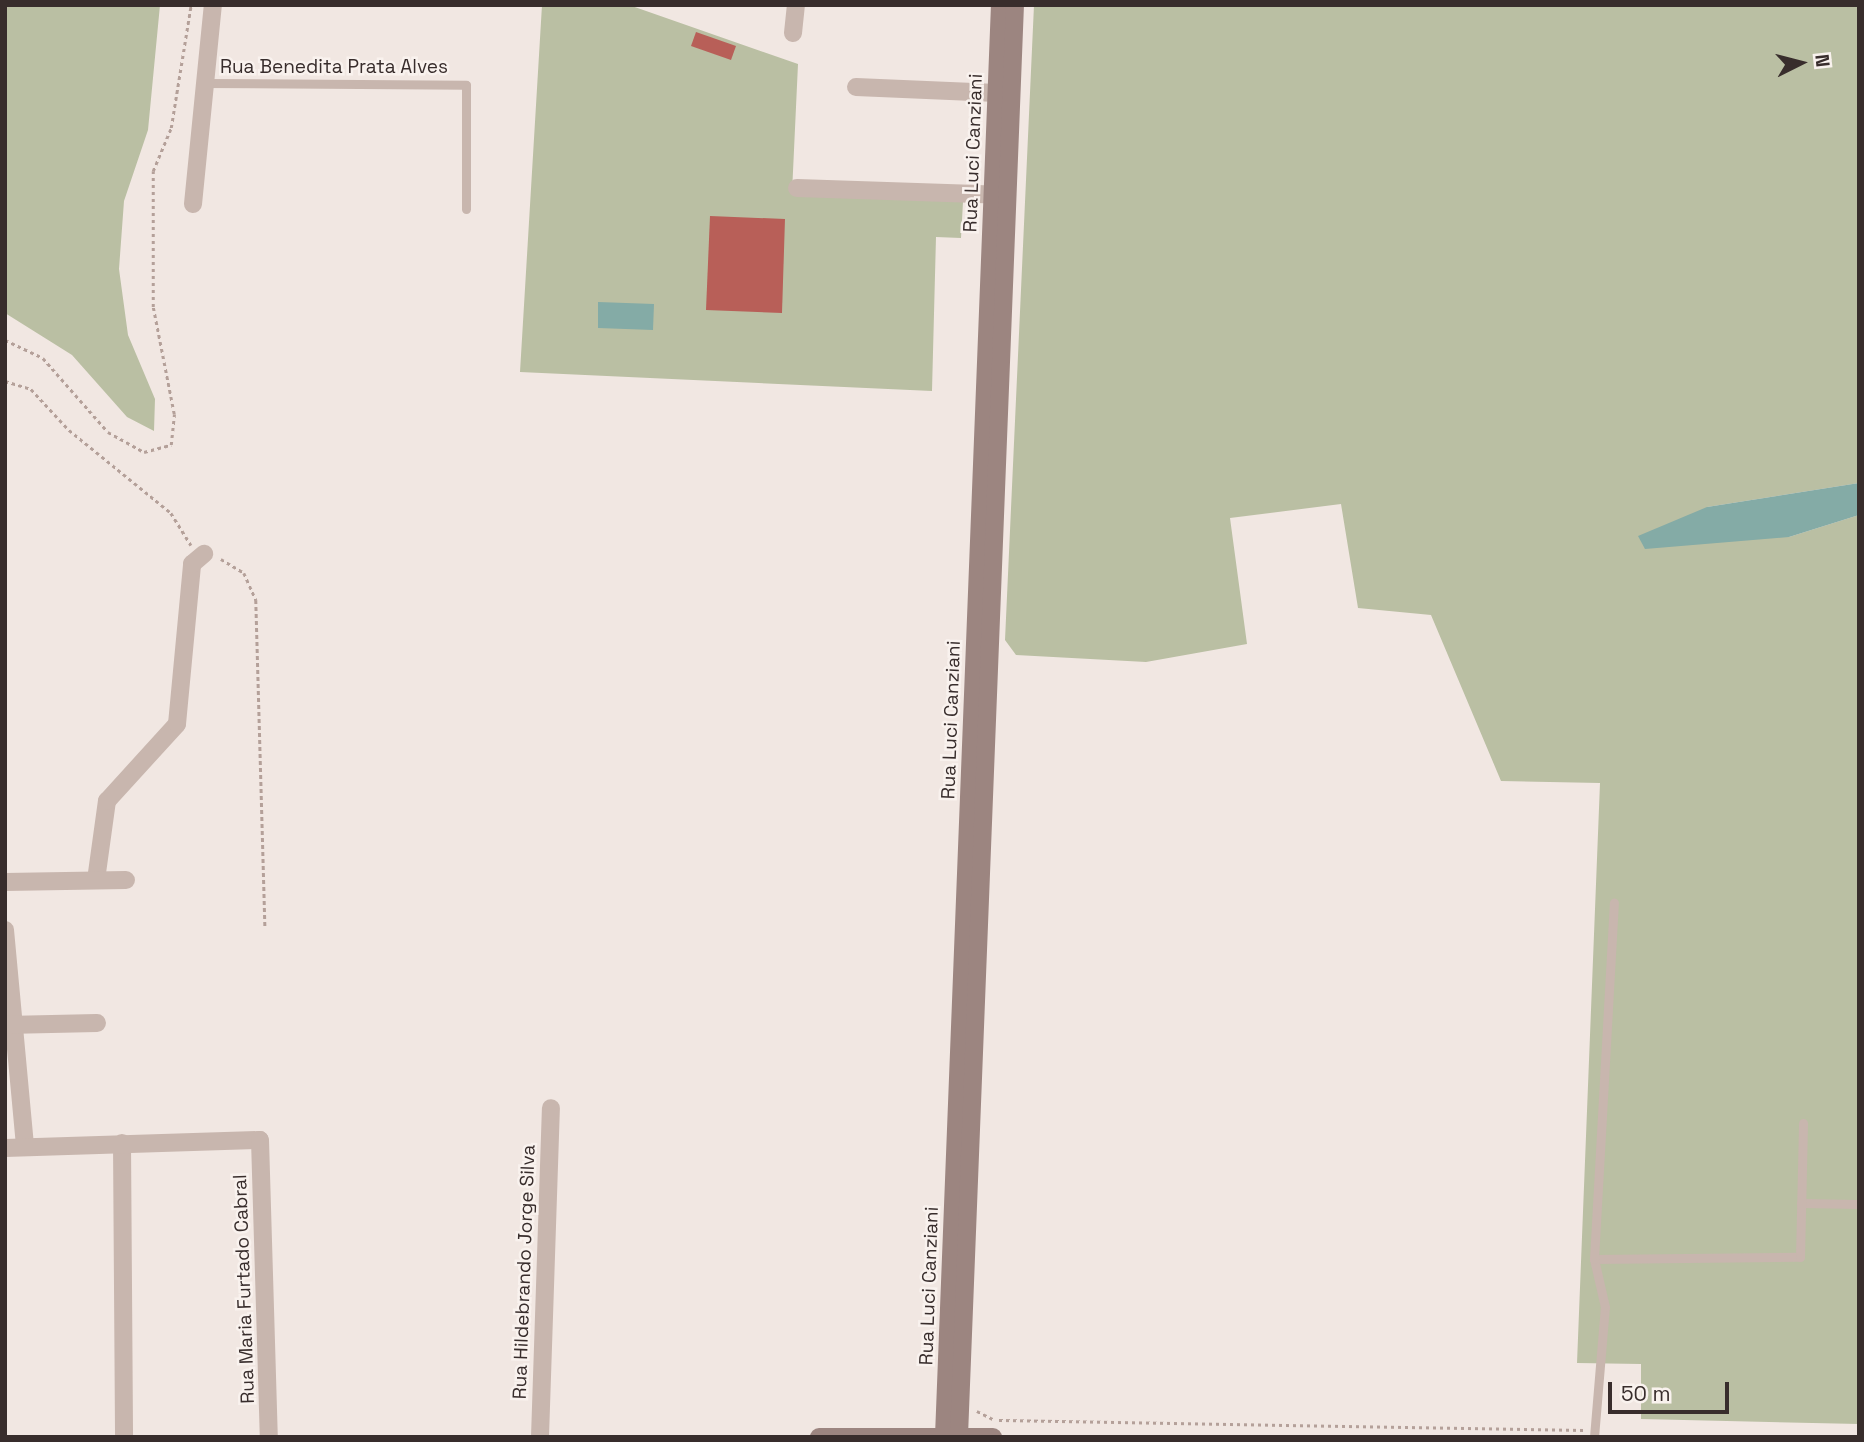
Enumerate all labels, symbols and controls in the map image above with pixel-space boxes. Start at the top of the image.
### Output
north arrow [1766,28,1836,98]
text: N [1809,53,1835,68]
street label: Rua Benedita Prata Alves [220,56,448,78]
street label: Rua Luci Canziani [959,73,987,233]
street label: Rua Luci Canziani [937,640,965,800]
street label: Rua Hildebrando Jorge Silva [508,1144,540,1400]
street label: Rua Maria Furtado Cabral [229,1174,259,1404]
street label: Rua Luci Canziani [915,1206,943,1366]
scale bar [1612,1368,1733,1412]
text: 50 m [1621,1380,1671,1407]

